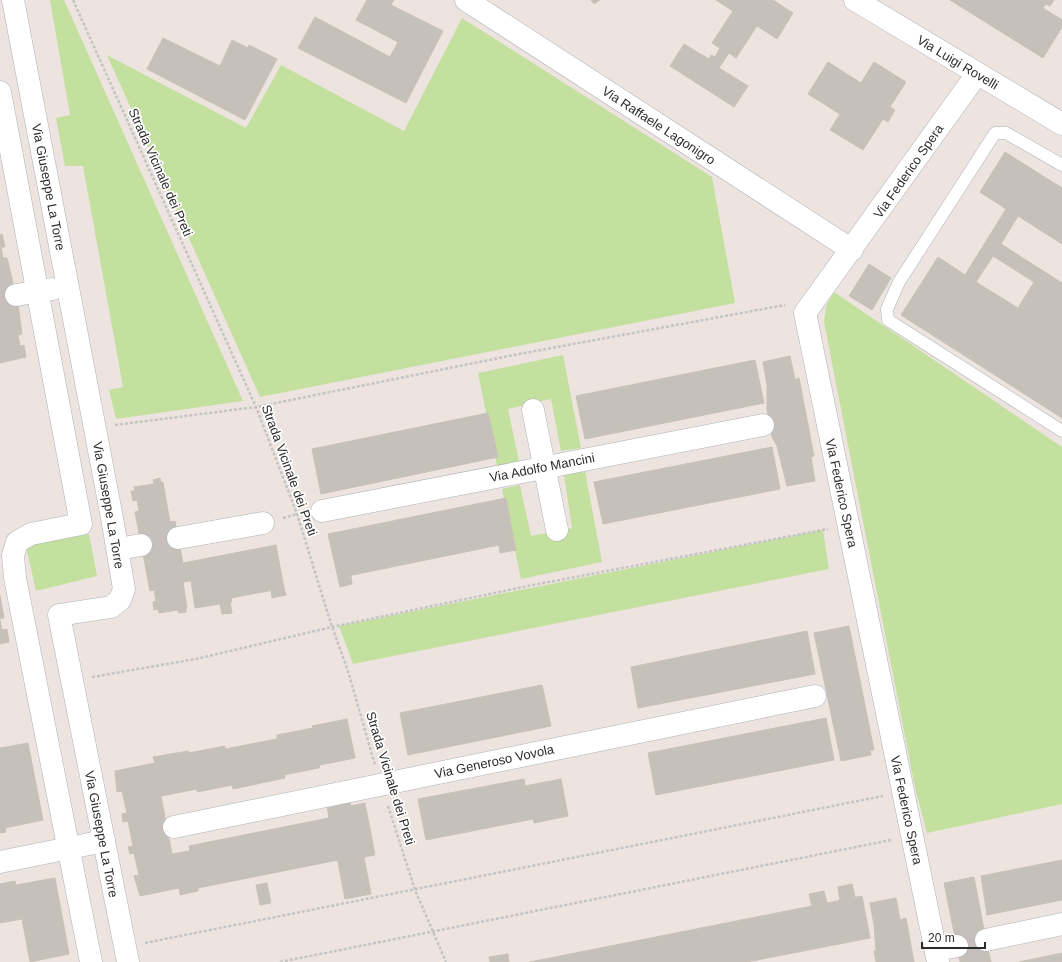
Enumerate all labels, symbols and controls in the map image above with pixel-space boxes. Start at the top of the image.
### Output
street label: Via Luigi Rovelli [914,32,1001,93]
street label: Via Raffaele Lagonigro [599,83,718,168]
street label: Strada Vicinale dei Preti [126,106,196,239]
street label: Via Federico Spera [870,121,947,221]
street label: Via Giuseppe La Torre [29,122,68,252]
street label: Strada Vicinale dei Preti [259,403,320,538]
street label: Via Federico Spera [823,437,861,550]
street label: Via Giuseppe La Torre [90,440,127,570]
street label: Via Adolfo Mancini [488,450,596,485]
street label: Strada Vicinale dei Preti [363,710,418,847]
street label: Via Generoso Vovola [433,741,556,781]
street label: Via Federico Spera [888,754,926,867]
street label: Via Giuseppe La Torre [82,769,121,899]
scale bar [922,924,985,950]
text: 20 m [928,931,955,945]

